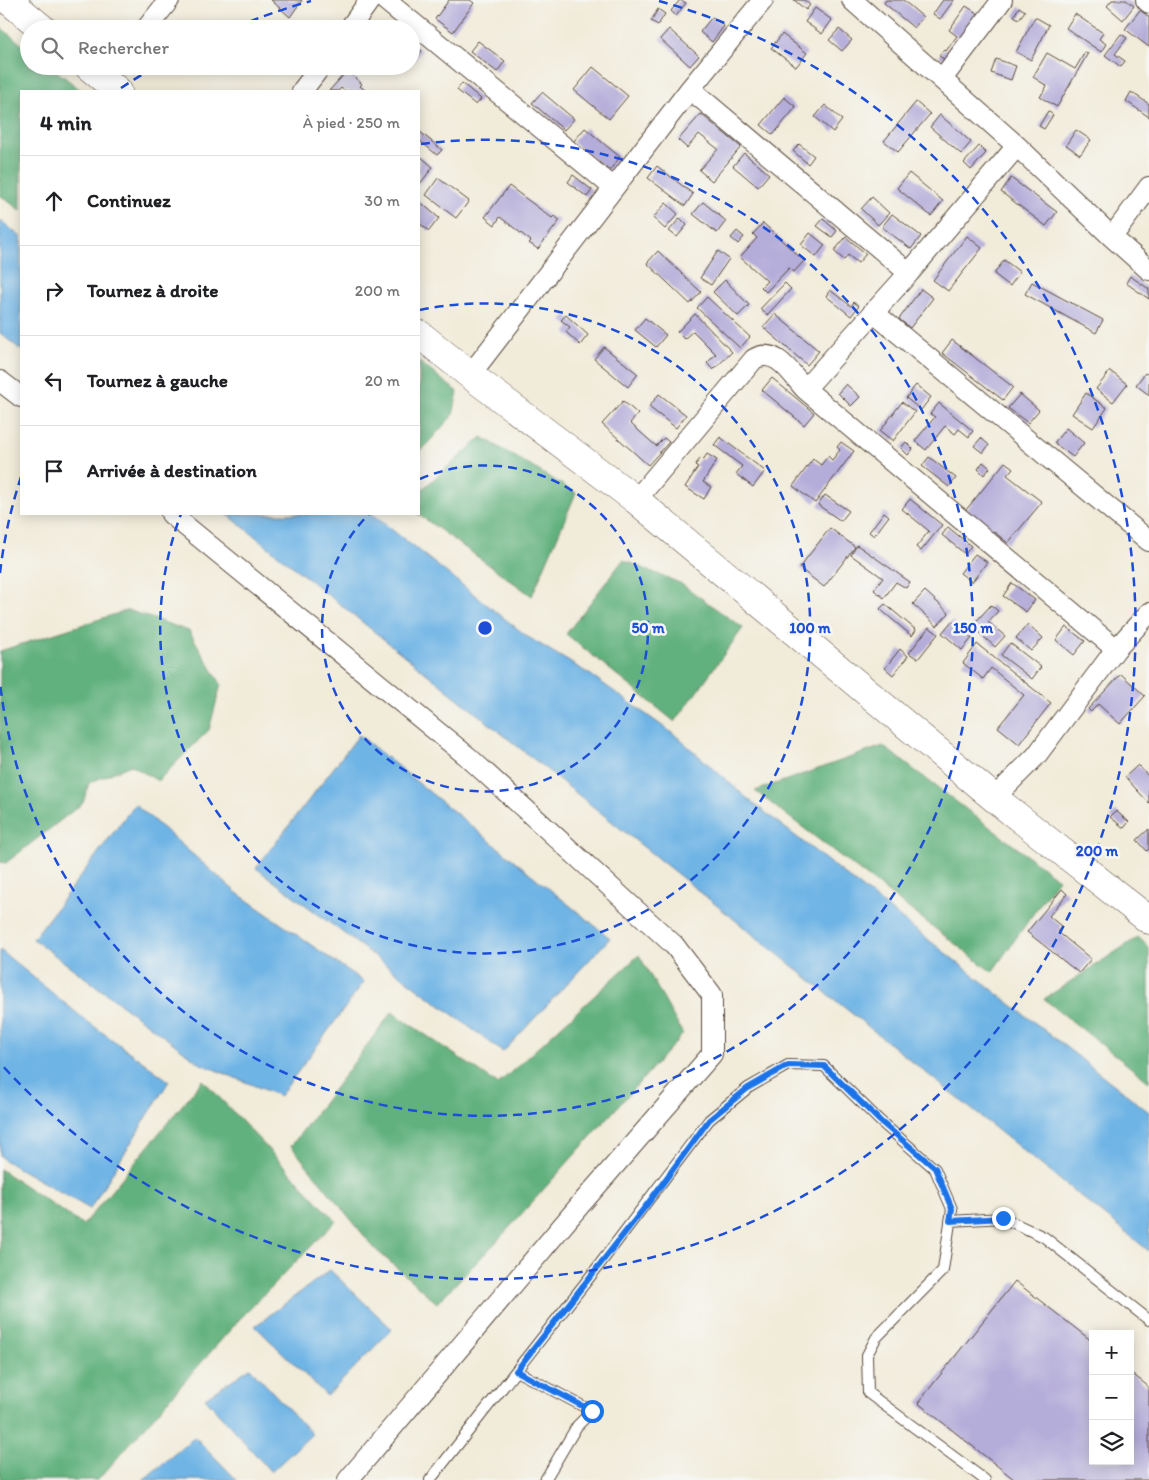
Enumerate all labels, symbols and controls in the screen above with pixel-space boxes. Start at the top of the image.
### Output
search box [20,20,420,75]
icon: search [38,34,66,62]
text: Rechercher [78,36,169,59]
text: 4 min [40,110,92,135]
text: À pied · 250 m [303,113,400,132]
icon: ahead [40,187,68,215]
text: Continuez [87,189,171,212]
text: 30 m [364,191,400,210]
icon: right [40,277,68,305]
text: Tournez à droite [87,279,219,302]
text: 200 m [355,281,400,300]
icon: left [40,367,68,395]
text: Tournez à gauche [87,369,228,392]
text: 20 m [365,371,400,390]
icon: arrive [40,457,68,485]
text: Arrivée à destination [87,459,257,482]
centre of rings [476,619,494,637]
text: 50 m [631,619,665,637]
text: 100 m [789,619,831,637]
text: 150 m [953,619,993,637]
text: 200 m [1076,842,1119,860]
route end [992,1207,1015,1230]
map controls [1089,1330,1134,1465]
button: + [1089,1330,1134,1375]
button: − [1089,1375,1134,1420]
route start [581,1400,604,1423]
button: layers [1089,1420,1134,1465]

